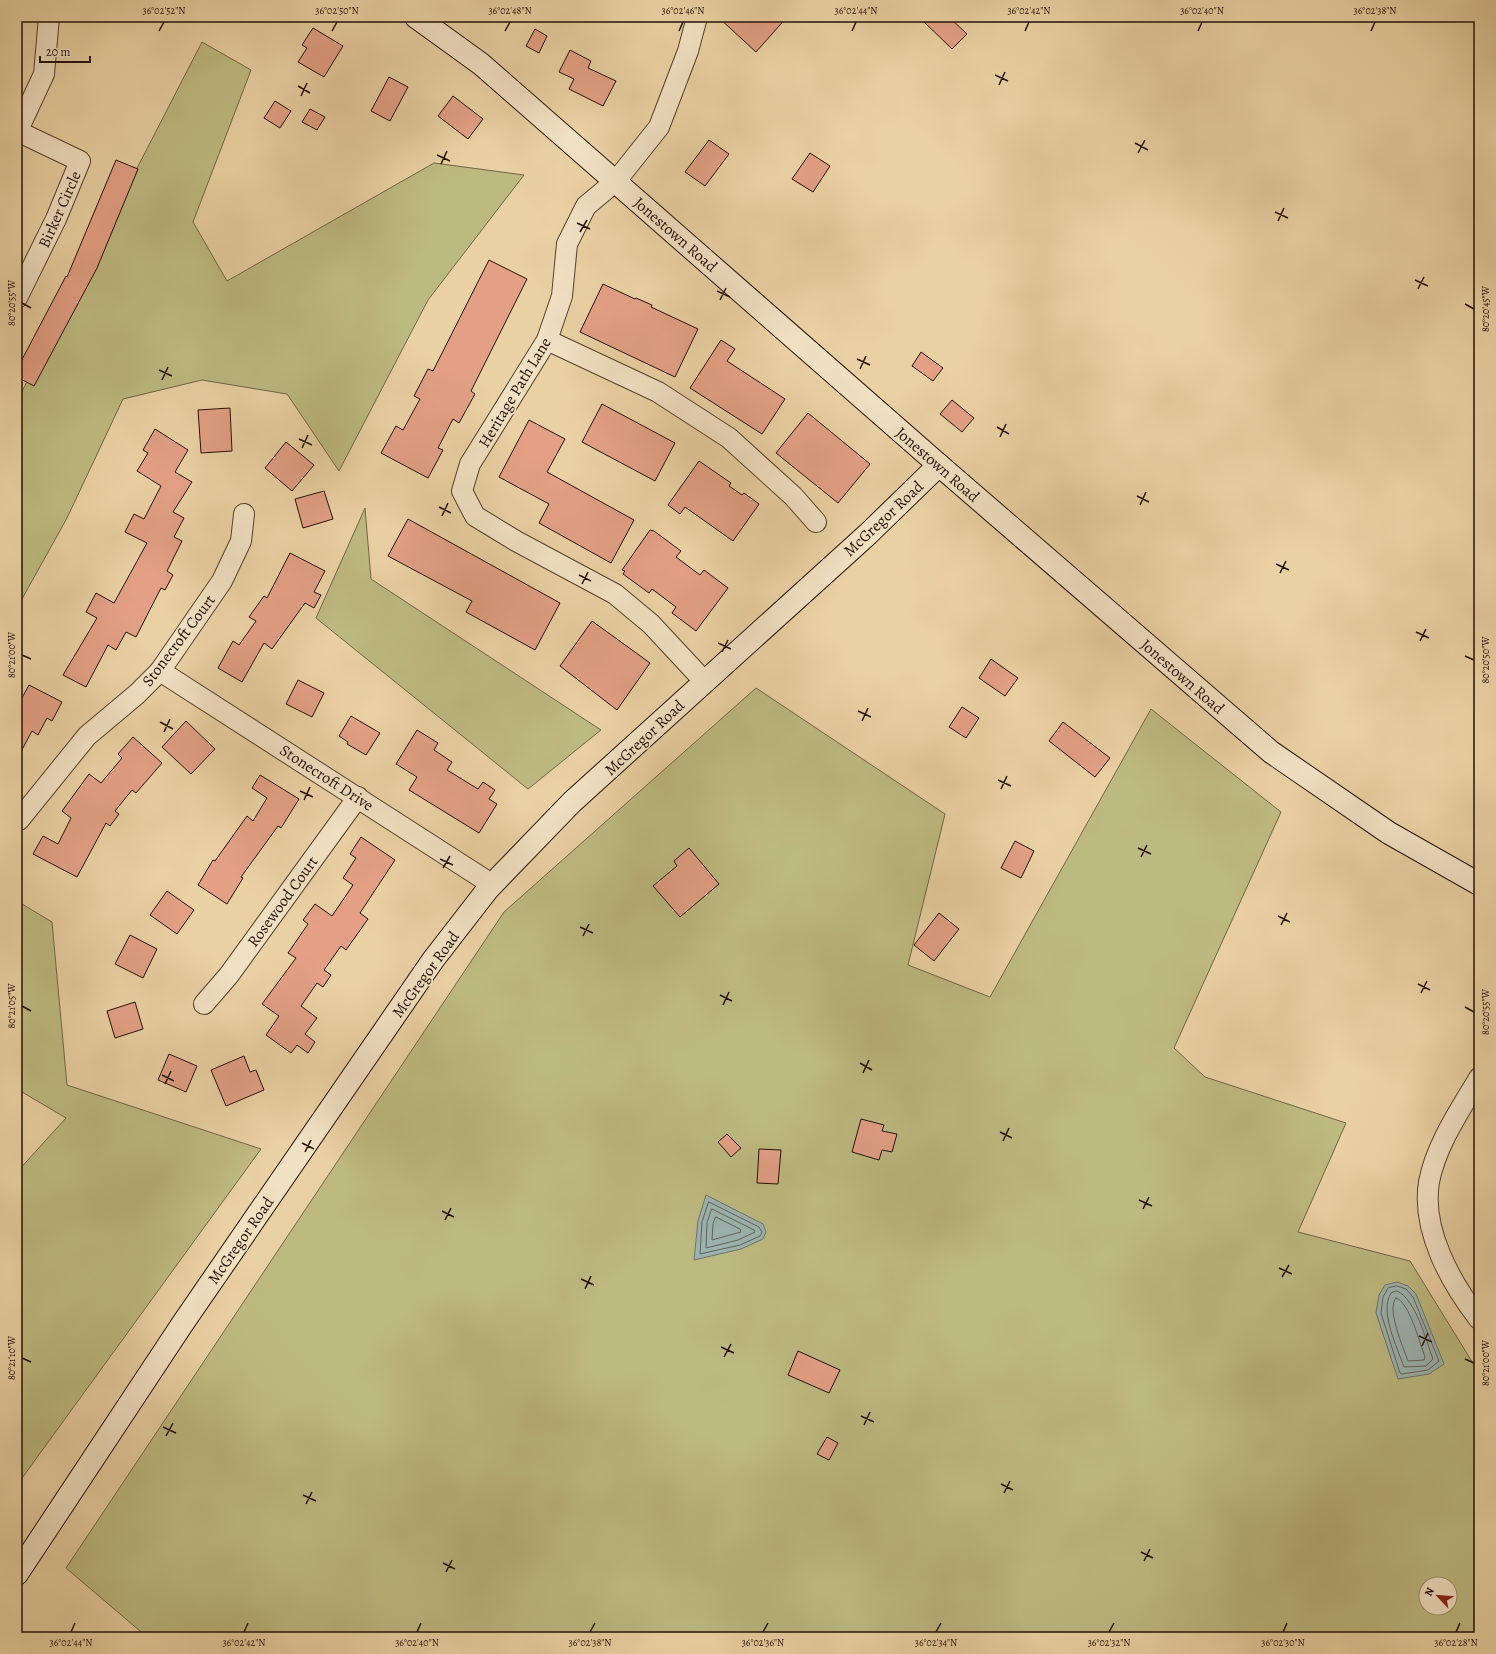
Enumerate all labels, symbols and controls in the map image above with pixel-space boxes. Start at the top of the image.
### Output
text: 36°02'52"N [143,4,185,17]
text: 36°02'50"N [315,4,359,17]
text: 36°02'48"N [488,4,532,17]
text: 36°02'46"N [662,4,704,17]
text: 36°02'44"N [835,4,877,17]
text: 36°02'42"N [1007,4,1051,17]
text: 36°02'40"N [1180,4,1224,17]
text: 36°02'38"N [1354,4,1396,17]
scale bar [40,38,90,64]
text: 20 m [46,44,70,60]
street label: Birker Circle [33,167,87,251]
street label: Jonestown Road [629,192,722,278]
text: 80°20'55"W [5,279,18,326]
text: 80°20'45"W [1479,285,1492,332]
street label: Heritage Path Lane [473,333,557,452]
street label: Jonestown Road [891,422,984,508]
street label: McGregor Road [839,476,929,562]
street label: Stonecroft Court [137,590,221,691]
text: 80°21'00"W [5,631,18,678]
street label: Jonestown Road [1136,634,1229,720]
text: 80°20'50"W [1479,636,1492,683]
street label: McGregor Road [600,695,690,781]
street label: Stonecroft Drive [275,739,378,816]
street label: Rosewood Court [242,852,323,951]
street label: McGregor Road [387,927,465,1022]
text: 80°21'05"W [5,983,18,1029]
text: 80°20'55"W [1479,988,1492,1035]
street label: McGregor Road [203,1192,279,1289]
text: 80°21'10"W [5,1335,18,1380]
text: 80°21'00"W [1479,1339,1492,1386]
north arrow [1418,1576,1458,1616]
text: N [1421,1585,1438,1599]
text: 36°02'44"N [50,1636,92,1649]
text: 36°02'42"N [222,1636,266,1649]
text: 36°02'40"N [395,1636,439,1649]
text: 36°02'38"N [569,1636,611,1649]
text: 36°02'36"N [742,1636,784,1649]
text: 36°02'34"N [915,1636,957,1649]
text: 36°02'32"N [1088,1636,1130,1649]
text: 36°02'30"N [1261,1636,1305,1649]
text: 36°02'28"N [1434,1636,1478,1649]

